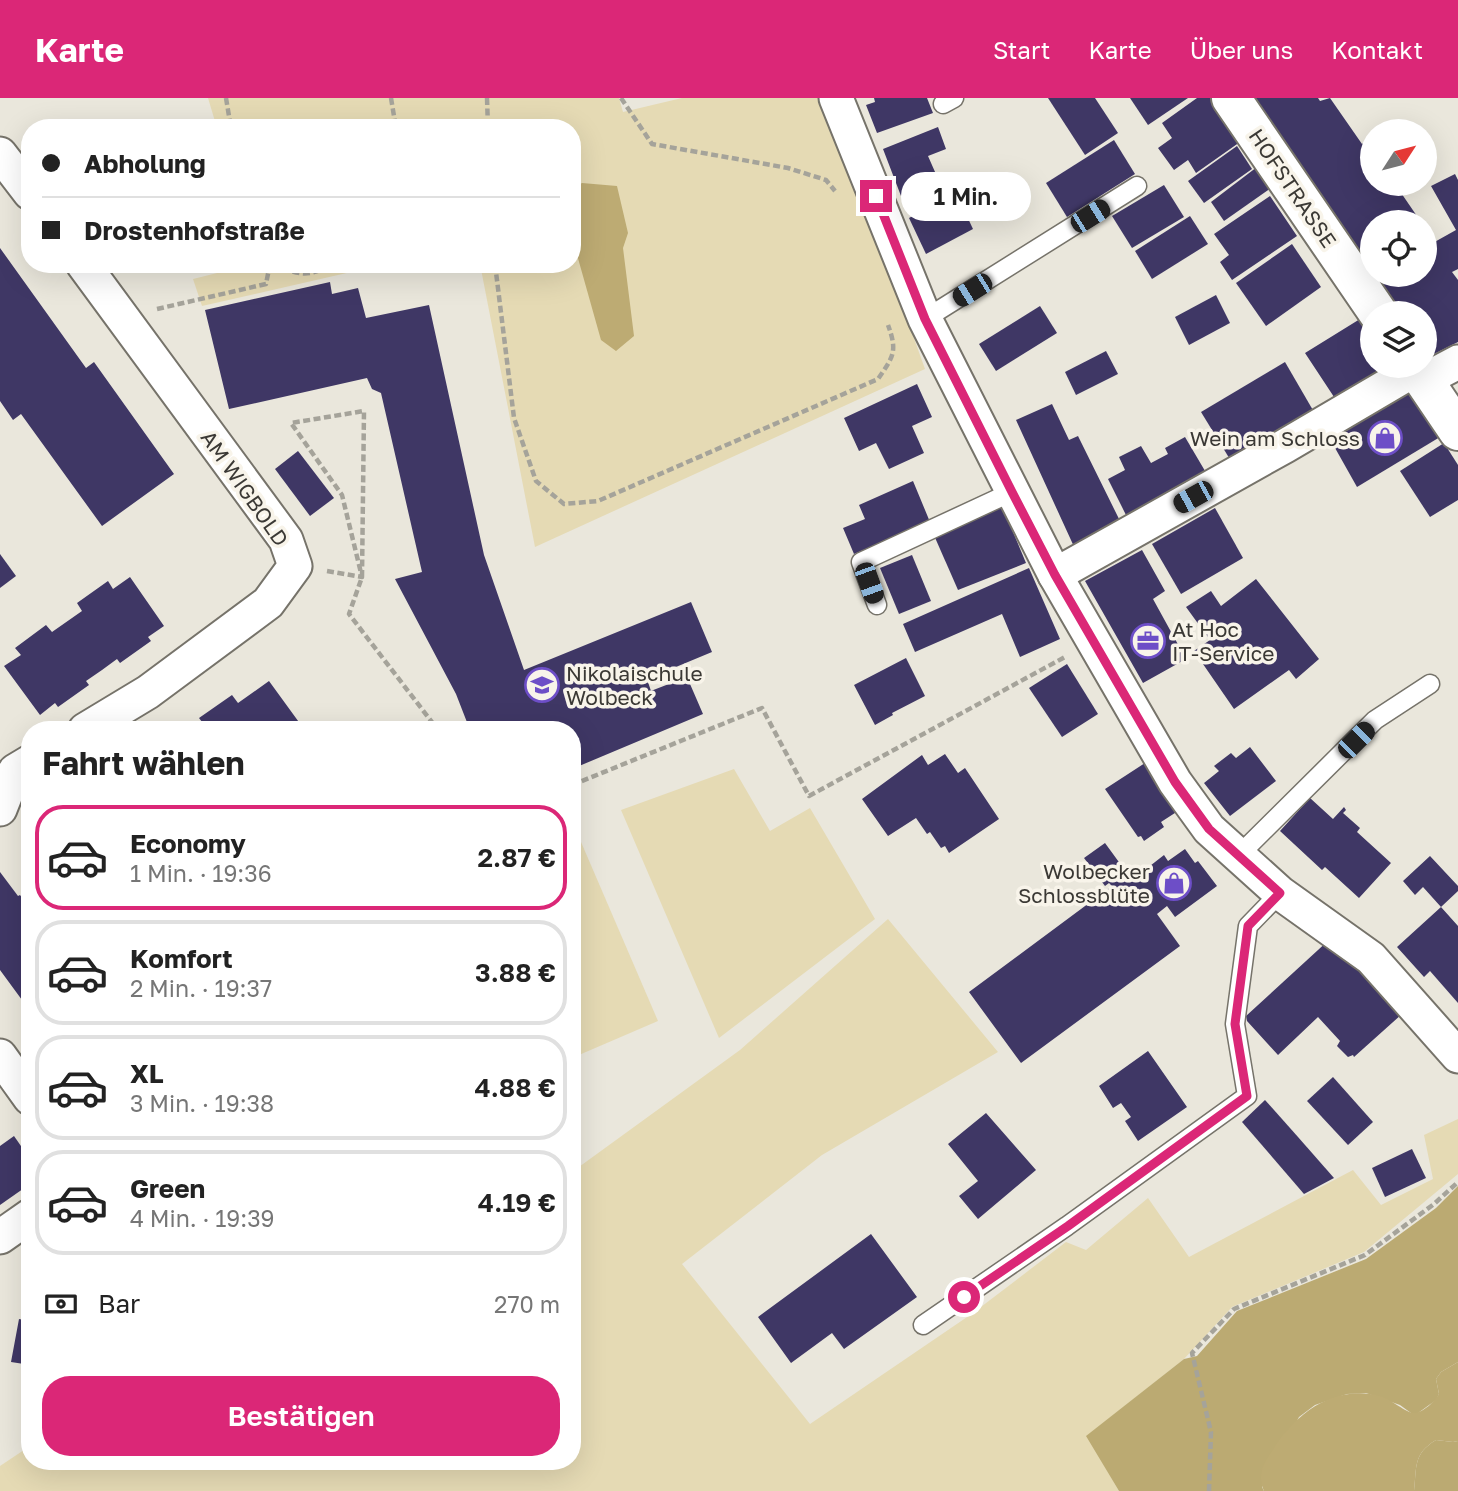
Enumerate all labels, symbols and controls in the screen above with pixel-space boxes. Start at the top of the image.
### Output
text: Karte [35,30,124,69]
text: Start [993,35,1050,64]
text: Karte [1088,35,1152,64]
text: Über uns [1190,35,1293,64]
text: Kontakt [1331,35,1423,64]
north arrow [1360,119,1437,196]
map controls [1360,119,1437,378]
street label: HOFSTRASSE [1244,124,1342,252]
text: Abholung [84,148,206,179]
callout: 1 Min. [900,172,1030,220]
route end [860,180,892,212]
text: 1 Min. [934,182,998,210]
car [1067,196,1114,236]
button: locate [1360,210,1437,287]
text: Drostenhofstraße [84,215,305,246]
car [949,270,996,310]
button: layers [1360,301,1437,378]
shop icon: Wein am Schloss [1366,419,1404,457]
street label: AM WIGBOLD [196,425,294,551]
place label: Wein am Schloss [1190,425,1360,451]
car [1170,478,1217,516]
car [852,560,887,606]
place label: At Hoc IT-Service [1172,616,1274,666]
office icon: At Hoc IT-Service [1129,622,1167,660]
place label: Nikolaischule Wolbeck [566,660,703,710]
school or university icon: Nikolaischule Wolbeck [523,666,561,704]
car [1334,718,1379,762]
text: Fahrt wählen [42,744,245,782]
icon: car [46,826,109,889]
text: Economy [130,828,246,859]
text: 2.87 € [478,842,556,873]
place label: Wolbecker Schlossblüte [1018,858,1150,908]
text: 1 Min. · 19:36 [130,859,272,887]
shop icon: Wolbecker Schlossblüte [1155,864,1193,902]
icon: car [46,941,109,1004]
text: Komfort [130,943,233,974]
text: 3.88 € [475,957,556,988]
text: 2 Min. · 19:37 [130,974,272,1002]
icon: car [46,1056,109,1119]
text: XL [130,1058,164,1089]
text: 4.88 € [474,1072,556,1103]
text: 3 Min. · 19:38 [130,1089,274,1117]
icon: car [46,1171,109,1234]
text: Green [130,1173,205,1204]
text: 4.19 € [478,1187,556,1218]
text: 4 Min. · 19:39 [130,1204,275,1232]
route start [948,1281,980,1313]
icon: cash [42,1285,80,1323]
text: Bar [98,1288,140,1319]
text: 270 m [494,1290,560,1318]
button: Bestätigen [42,1376,560,1456]

